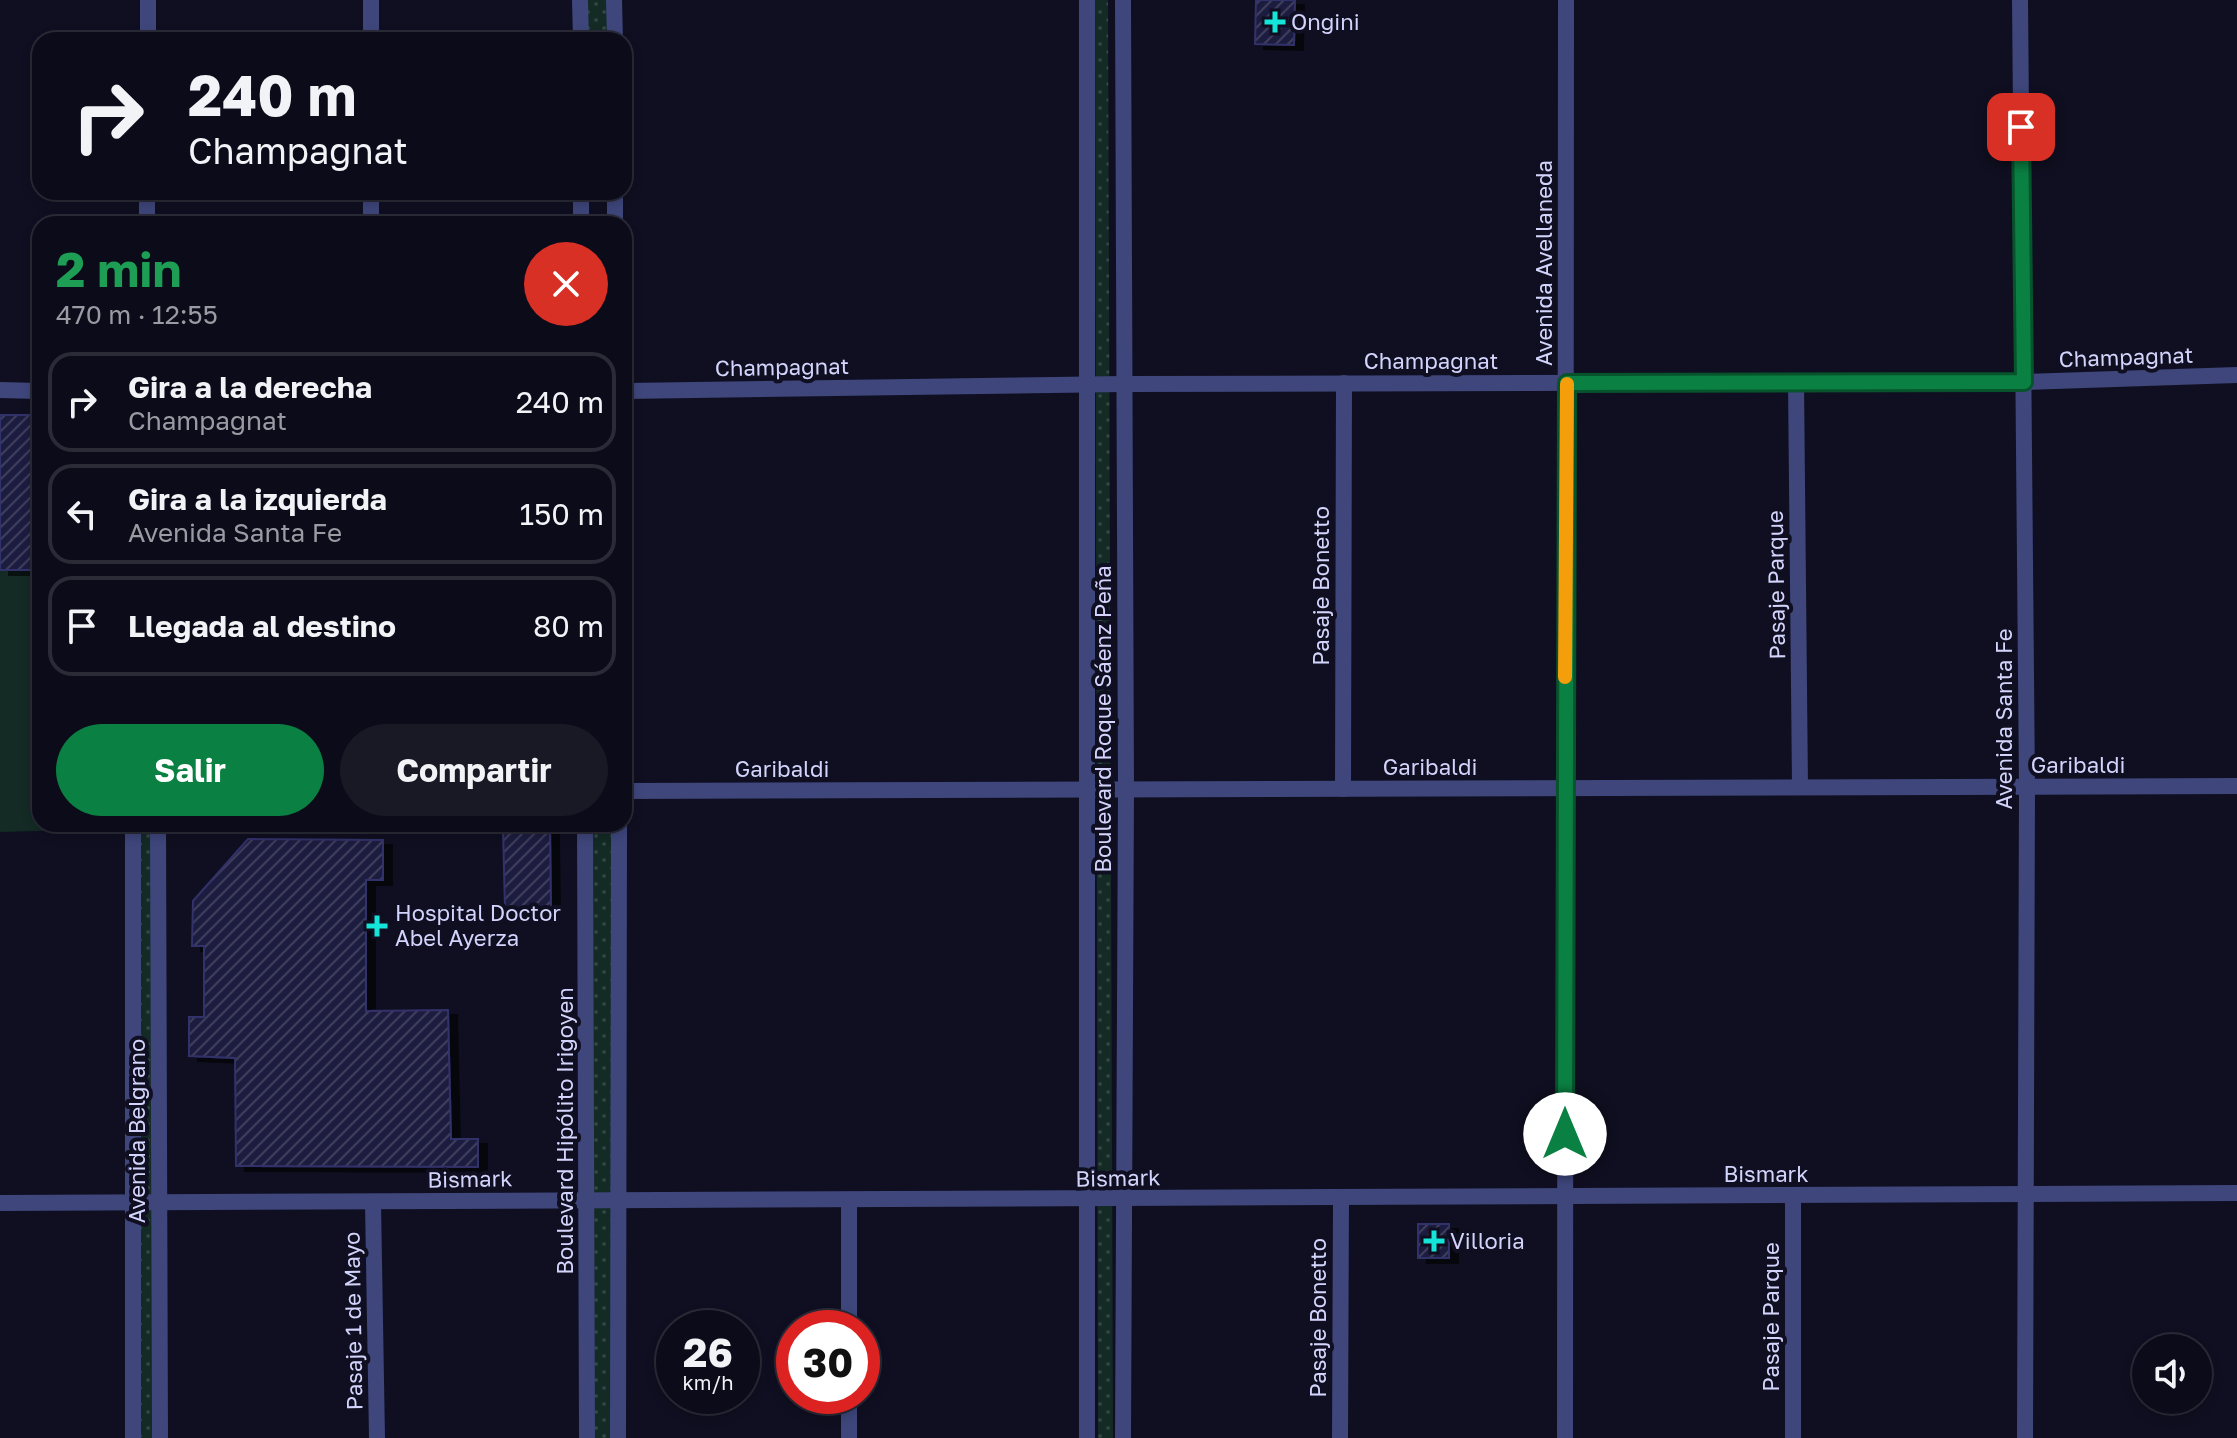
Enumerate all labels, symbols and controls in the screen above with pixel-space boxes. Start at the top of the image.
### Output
place label: Ongini [1291,8,1360,35]
marker: Ongini [1266,13,1284,31]
text: 240 m [188,61,357,128]
icon: right [56,64,160,168]
pin [1987,93,2055,161]
icon: arrive [1999,105,2043,149]
text: Champagnat [188,129,408,172]
street label: Avenida Avellaneda [1530,160,1557,366]
text: 2 min [56,240,181,298]
button: close [524,242,608,326]
text: 470 m · 12:55 [56,299,218,330]
street label: Champagnat [2058,341,2194,372]
street label: Champagnat [1364,347,1498,374]
street label: Champagnat [715,352,849,381]
text: Gira a la derecha [128,369,372,405]
icon: right [60,380,104,424]
text: 240 m [516,384,604,420]
text: Champagnat [128,405,287,436]
text: Gira a la izquierda [128,481,387,517]
icon: left [60,492,104,536]
text: 150 m [519,496,604,532]
street label: Pasaje Bonetto [1307,506,1334,666]
street label: Pasaje Parque [1761,510,1790,660]
text: Avenida Santa Fe [128,517,342,548]
street label: Boulevard Roque Sáenz Peña [1089,565,1116,873]
icon: arrive [60,604,104,648]
text: Llegada al destino [128,608,396,644]
text: 80 m [533,608,604,644]
street label: Avenida Santa Fe [1990,628,2017,810]
button: Salir [56,724,324,816]
button: Compartir [340,724,608,816]
street label: Garibaldi [2031,751,2125,778]
street label: Garibaldi [1383,753,1477,780]
street label: Garibaldi [735,755,829,782]
place label: Hospital Doctor Abel Ayerza [395,899,561,951]
marker: Hospital Doctor Abel Ayerza [366,915,388,937]
street label: Boulevard Hipólito Irigoyen [551,987,578,1275]
street label: Avenida Belgrano [123,1039,150,1223]
position arrow [1523,1092,1607,1176]
street label: Bismark [1723,1160,1809,1187]
street label: Bismark [1075,1163,1161,1192]
street label: Bismark [427,1164,513,1193]
place label: Villoria [1450,1227,1525,1254]
street label: Pasaje 1 de Mayo [337,1231,368,1411]
marker: Villoria [1425,1232,1443,1250]
street label: Pasaje Bonetto [1304,1238,1331,1398]
street label: Pasaje Parque [1757,1242,1784,1392]
speed limit sign: 30 [776,1310,880,1414]
text: 26 [683,1328,733,1376]
map controls [2132,1334,2212,1414]
button: sound [2132,1334,2212,1414]
text: km/h [683,1370,733,1394]

